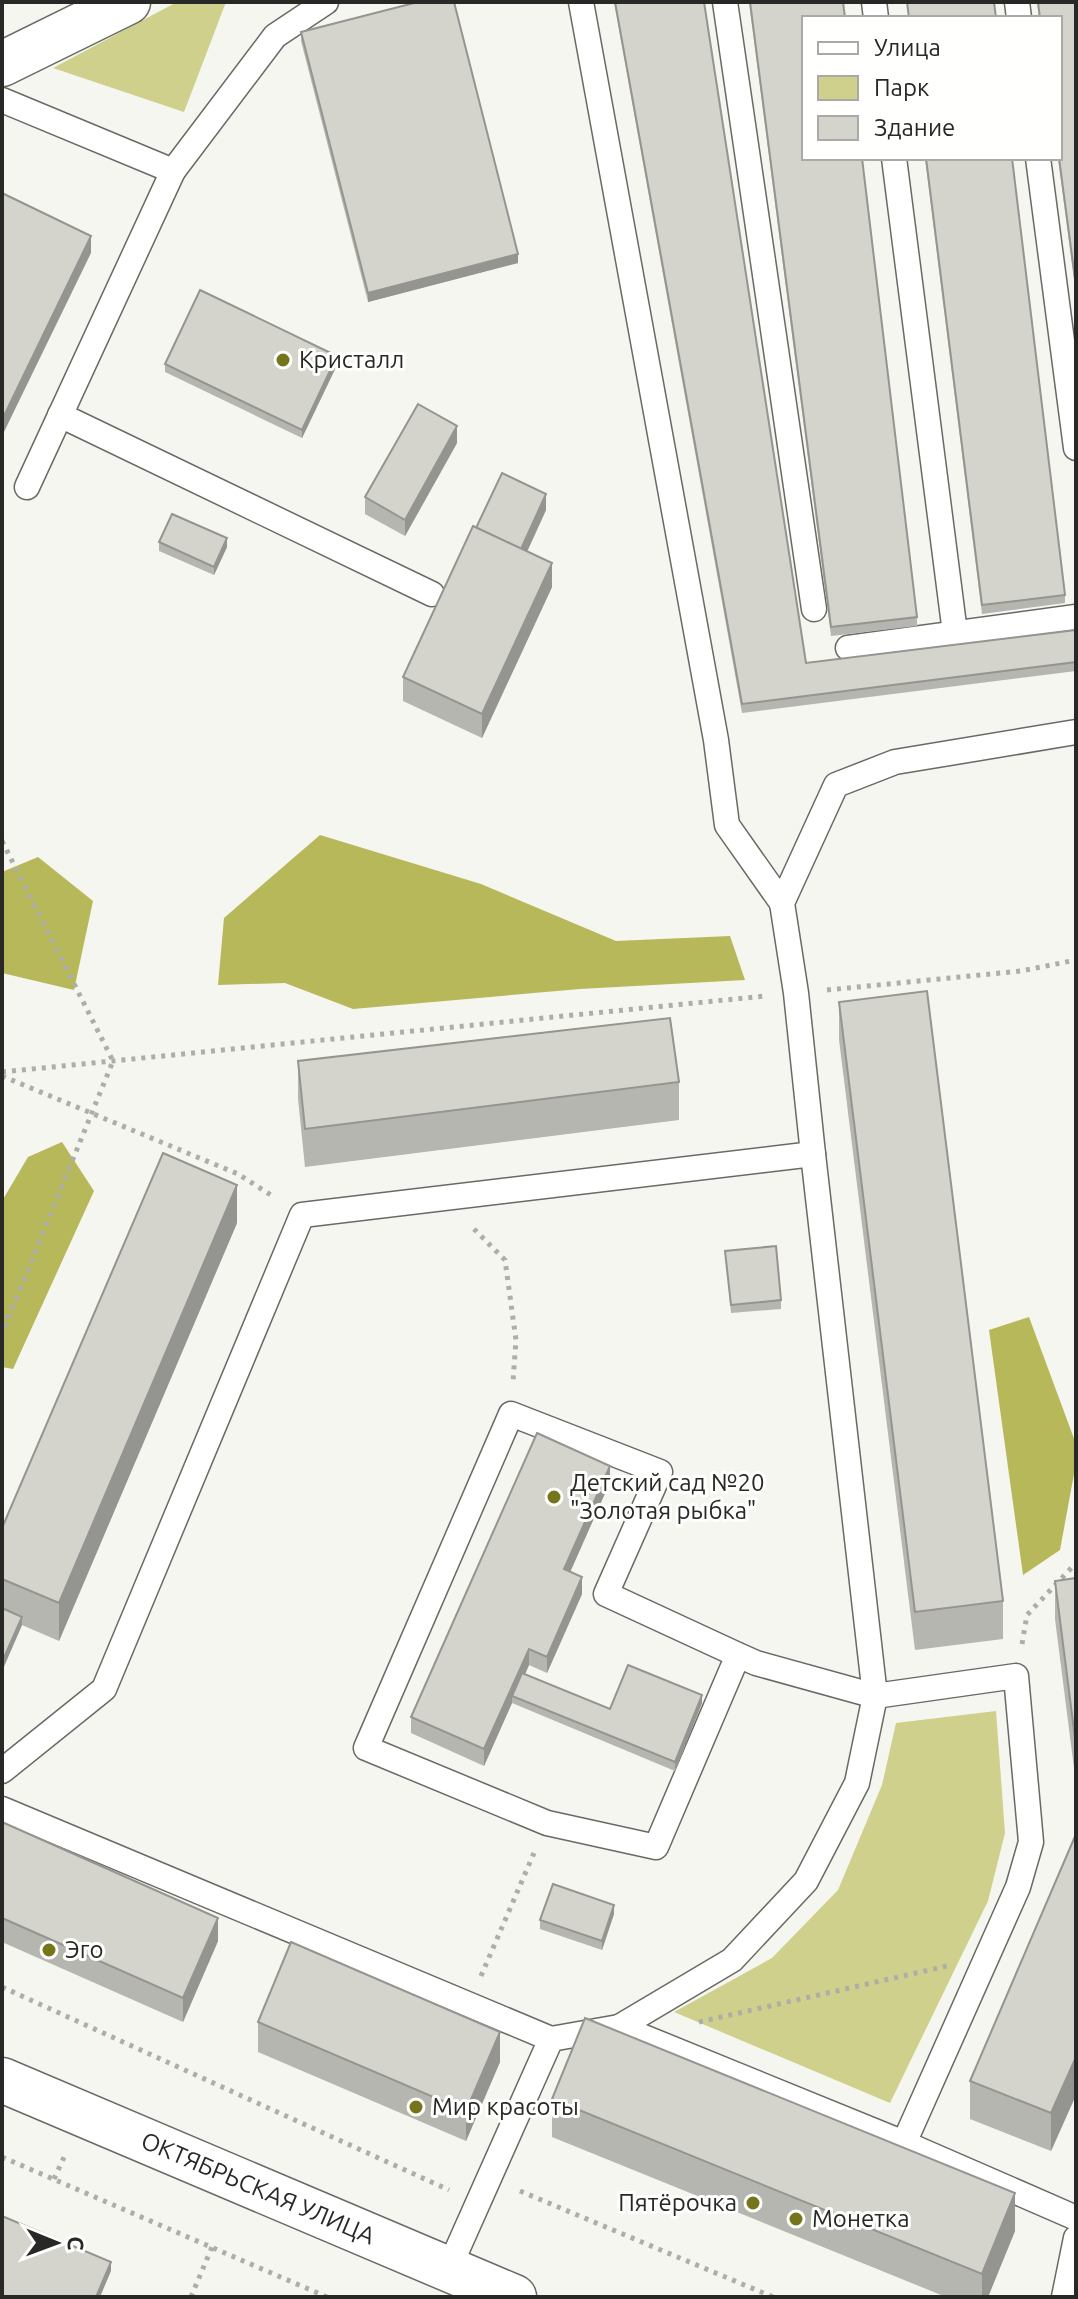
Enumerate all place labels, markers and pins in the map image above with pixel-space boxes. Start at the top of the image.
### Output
place label: Кристалл [299,346,404,373]
marker: Кристалл [274,351,292,369]
place label: Детский сад №20 "Золотая рыбка" [570,1469,765,1524]
marker: Детский сад №20 "Золотая рыбка" [545,1488,563,1506]
place label: Эго [65,1936,103,1963]
marker: Эго [40,1941,58,1959]
place label: Мир красоты [432,2093,579,2120]
marker: Мир красоты [407,2098,425,2116]
place label: Пятёрочка [618,2189,737,2216]
marker: Пятёрочка [744,2194,762,2212]
place label: Монетка [812,2205,910,2232]
marker: Монетка [787,2210,805,2228]

